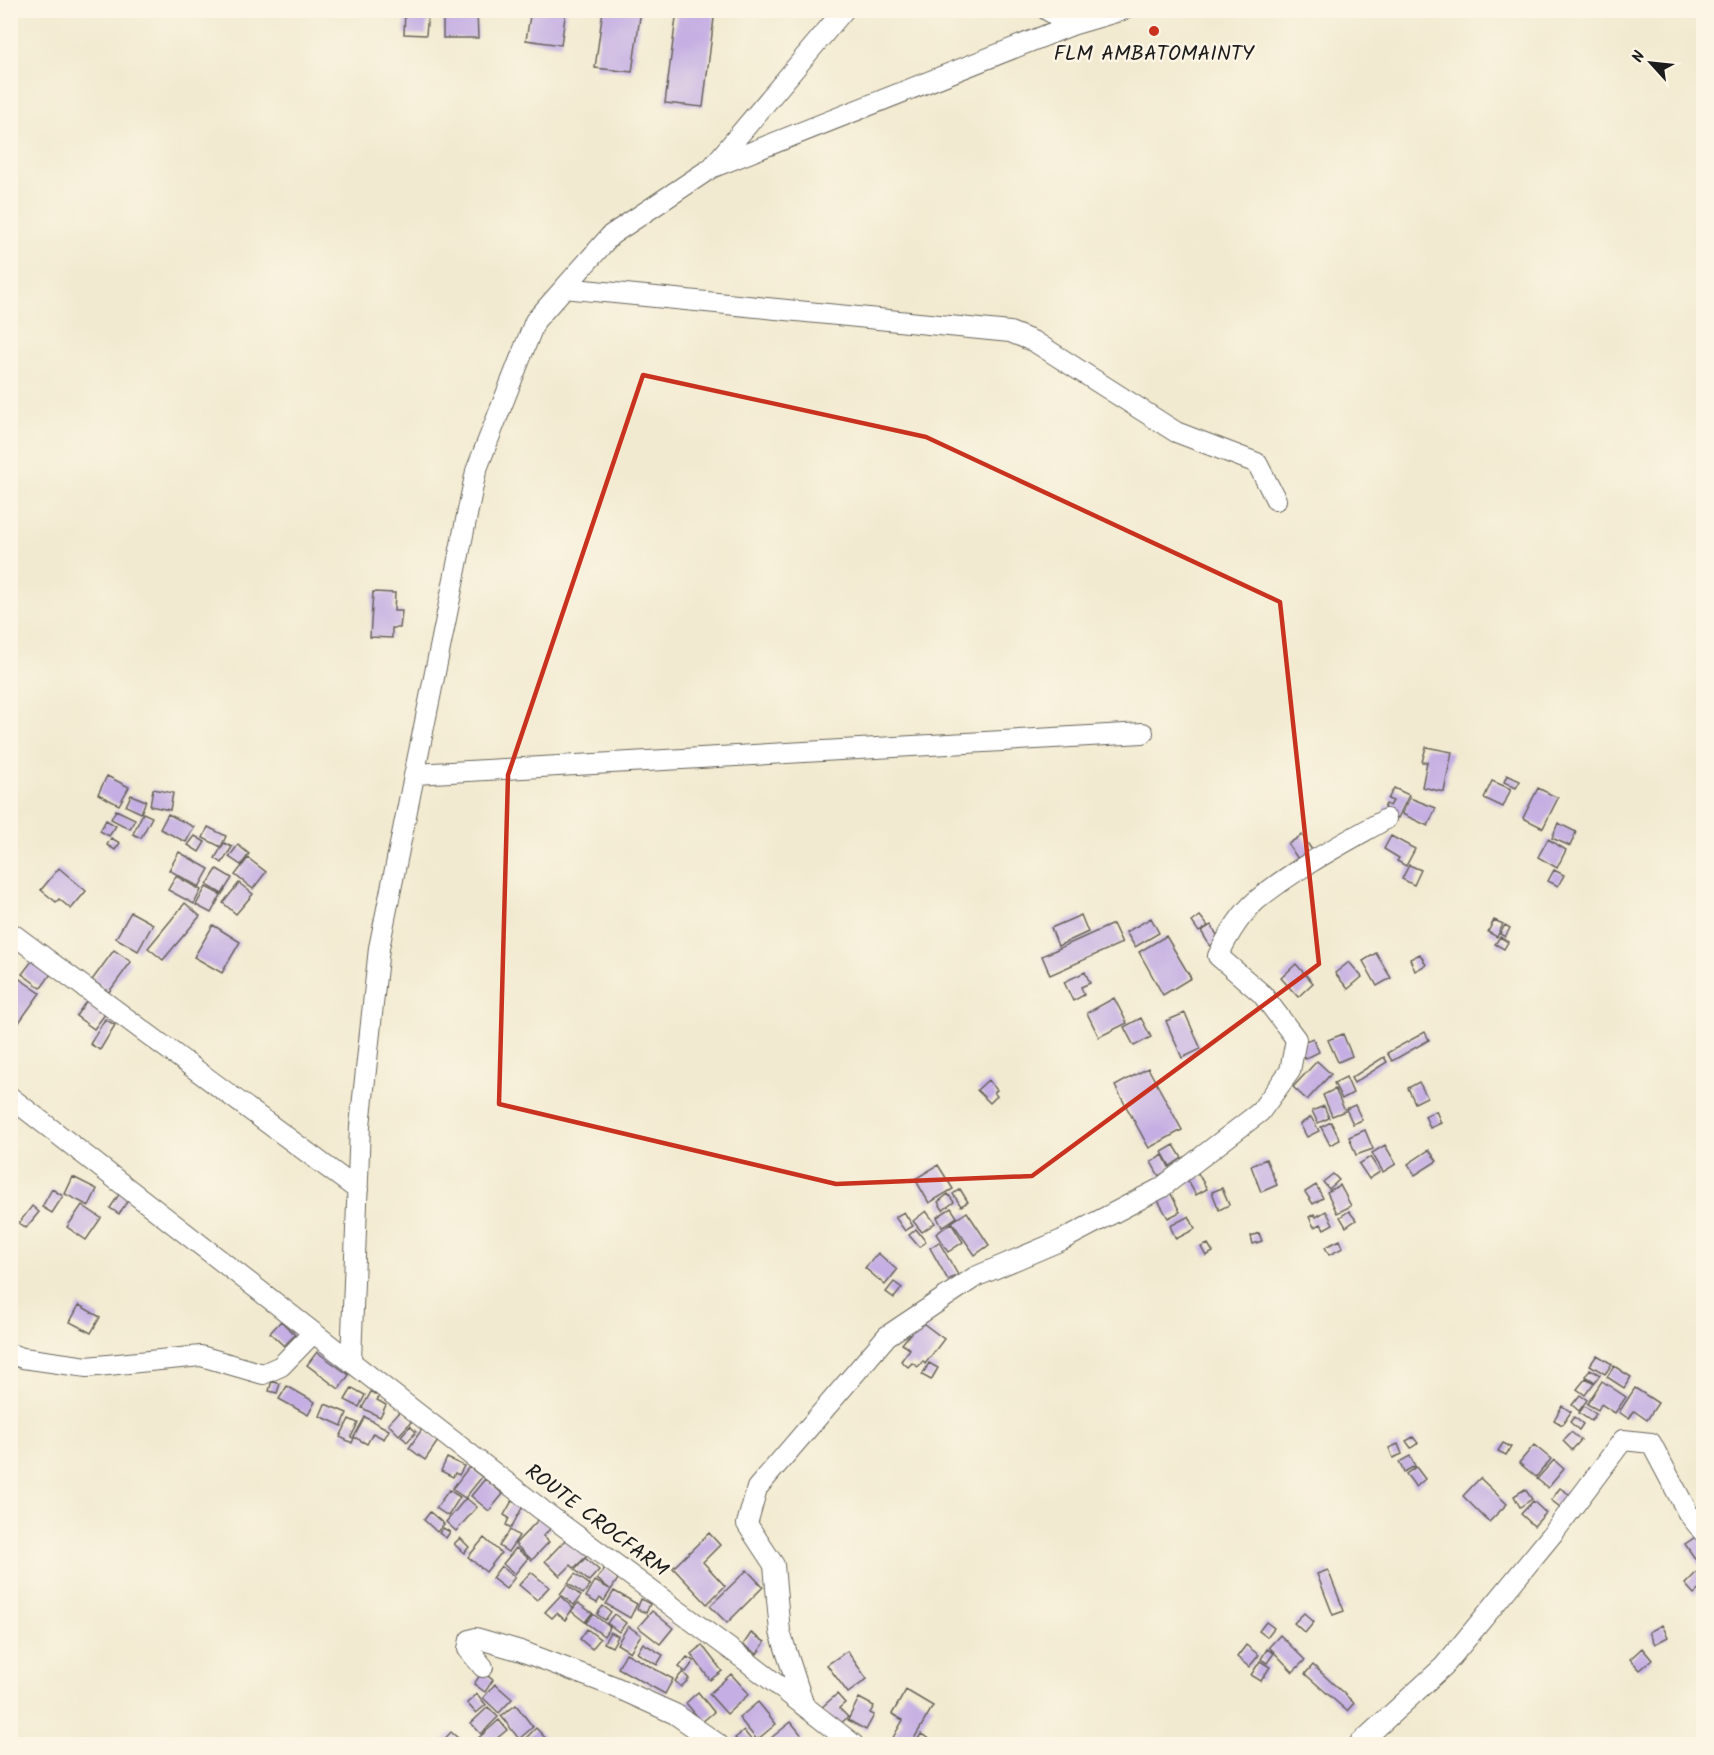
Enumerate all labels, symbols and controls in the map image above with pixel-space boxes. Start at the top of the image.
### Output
marker: FLM AMBATOMAINTY [1147,24,1161,38]
north arrow [1621,33,1681,93]
place label: FLM AMBATOMAINTY [1054,38,1255,71]
text: N [1626,47,1652,67]
street label: ROUTE CROCFARM [517,1456,675,1587]

